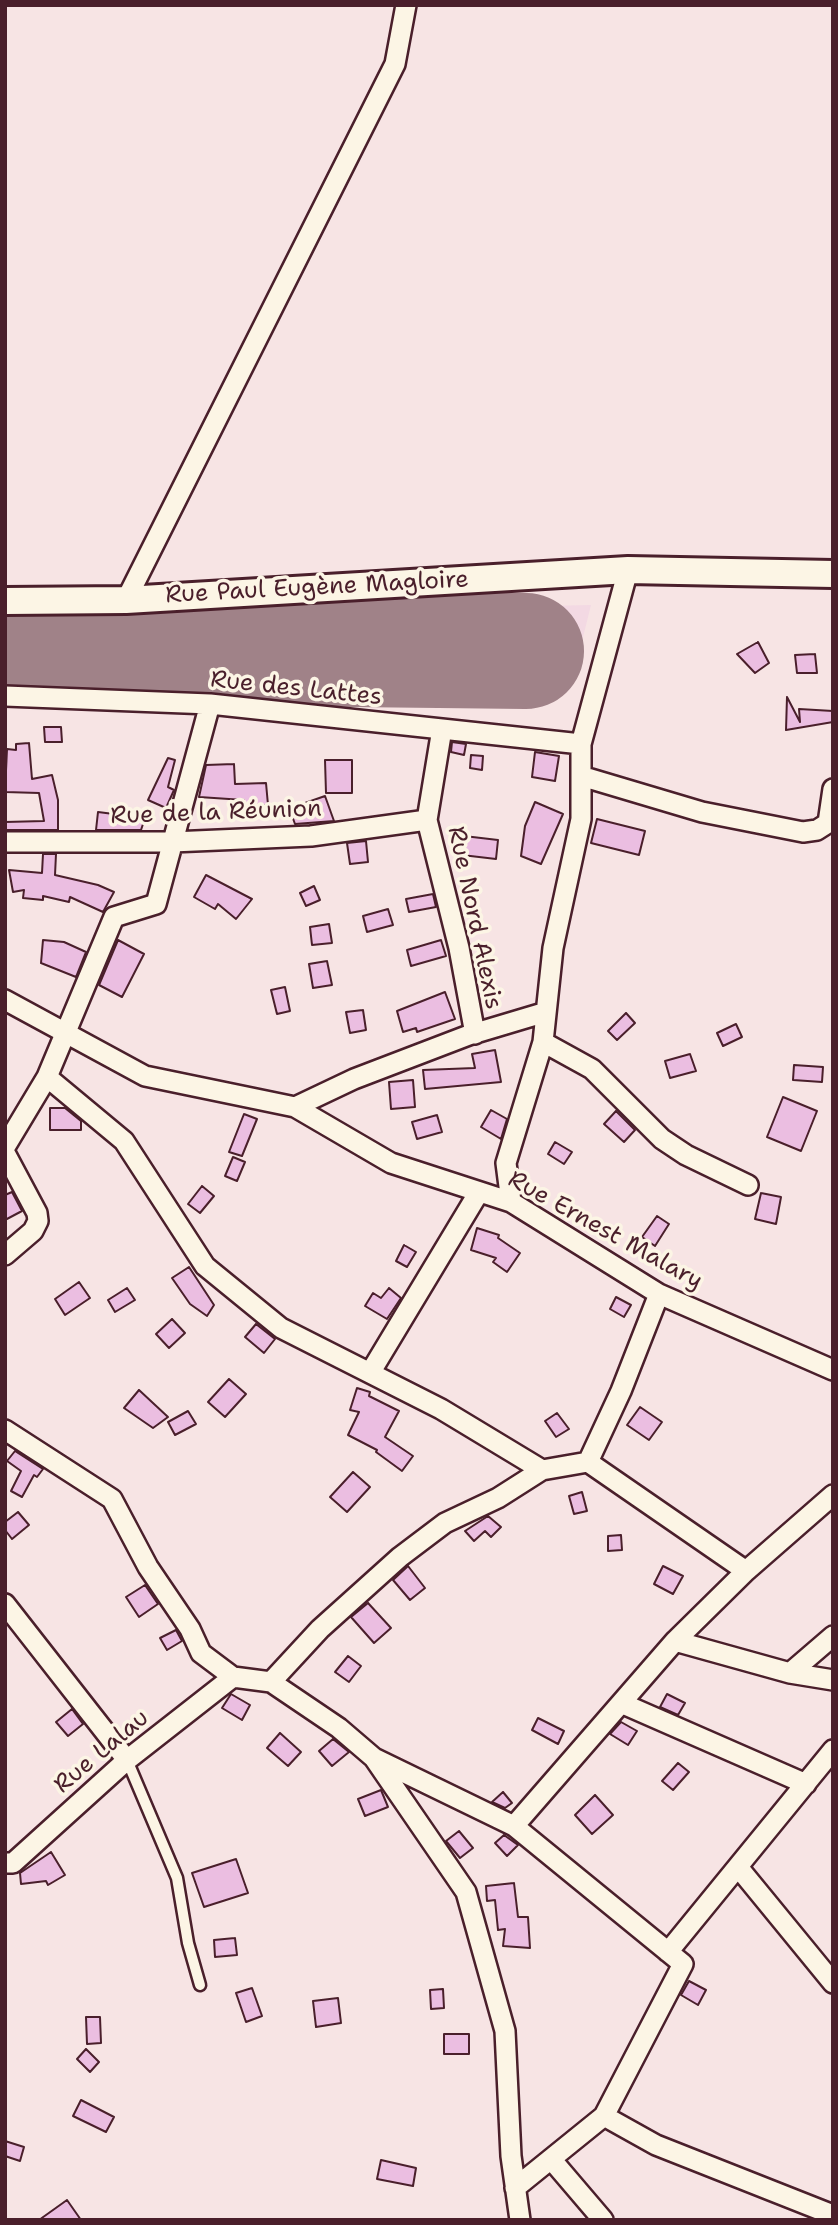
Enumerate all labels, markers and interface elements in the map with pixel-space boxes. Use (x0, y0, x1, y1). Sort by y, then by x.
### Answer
street label: Rue Paul Eugène Magloire (165, 566, 469, 610)
street label: Rue des Lattes (209, 666, 383, 712)
street label: Rue de la Réunion (110, 795, 322, 831)
street label: Rue Nord Alexis (441, 824, 507, 1012)
street label: Rue Ernest Malary (503, 1166, 707, 1296)
street label: Rue Lalau (49, 1704, 155, 1800)

